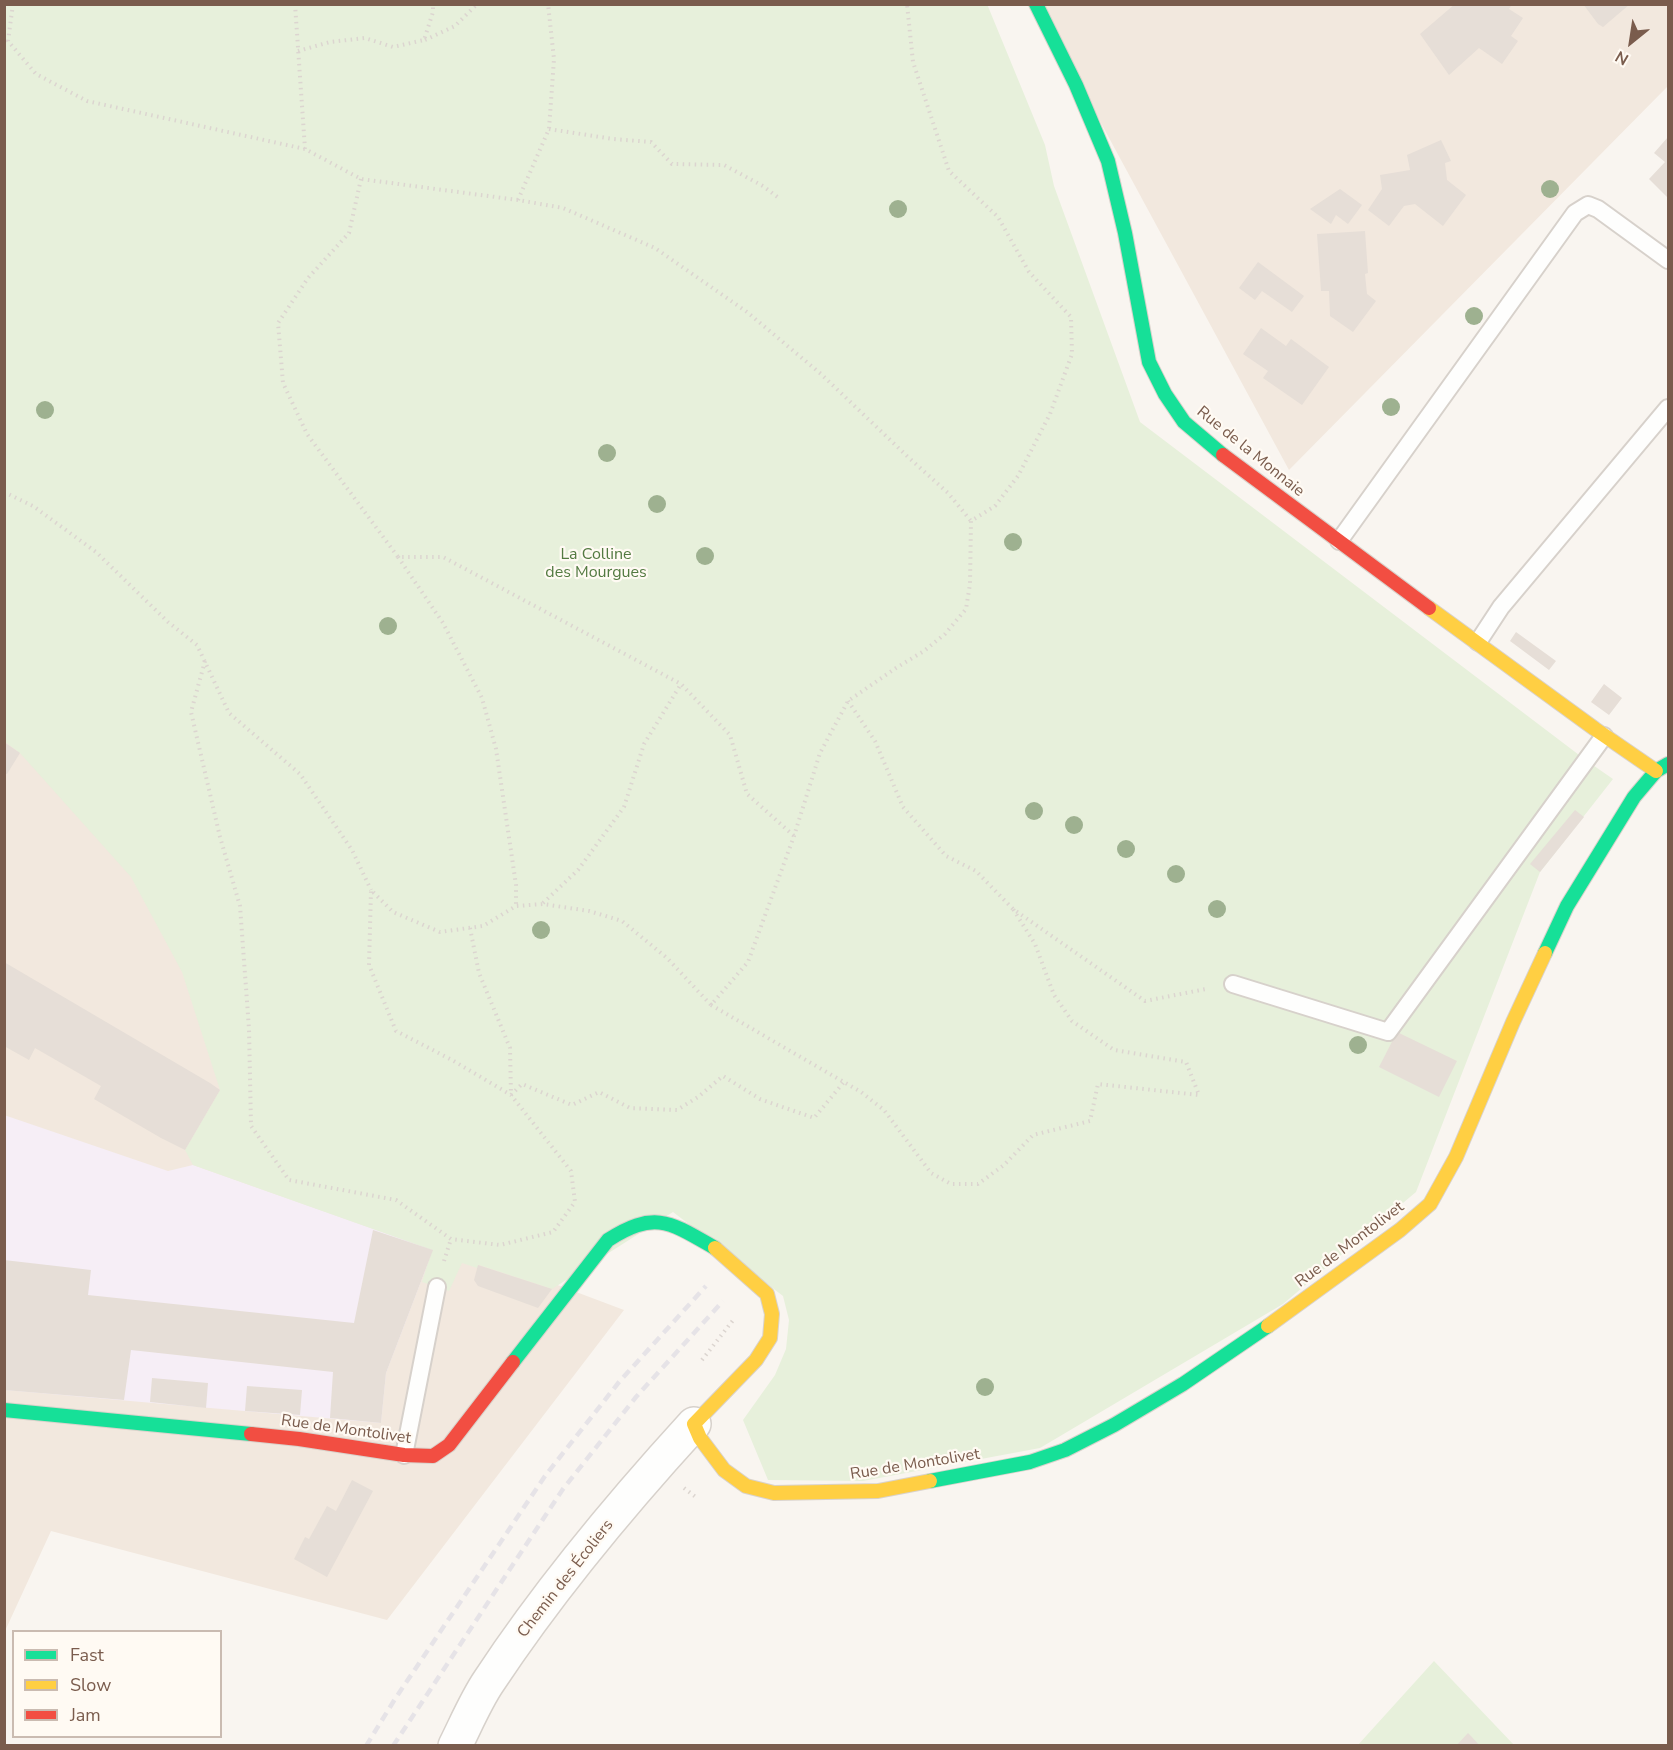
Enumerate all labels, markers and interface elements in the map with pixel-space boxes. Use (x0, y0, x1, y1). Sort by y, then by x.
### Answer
north arrow (1601, 12, 1661, 72)
text: N (1611, 45, 1633, 70)
street label: Rue de la Monnaie (1192, 403, 1308, 501)
park label: La Colline des Mourgues (545, 545, 647, 583)
street label: Rue de Montolivet (1292, 1198, 1408, 1292)
street label: Rue de Montolivet (280, 1411, 412, 1449)
street label: Rue de Montolivet (849, 1445, 981, 1485)
street label: Chemin des Écoliers (514, 1516, 618, 1642)
legend (12, 1630, 222, 1738)
text: Fast (70, 1643, 104, 1667)
text: Slow (70, 1673, 111, 1697)
text: Jam (70, 1703, 101, 1727)

